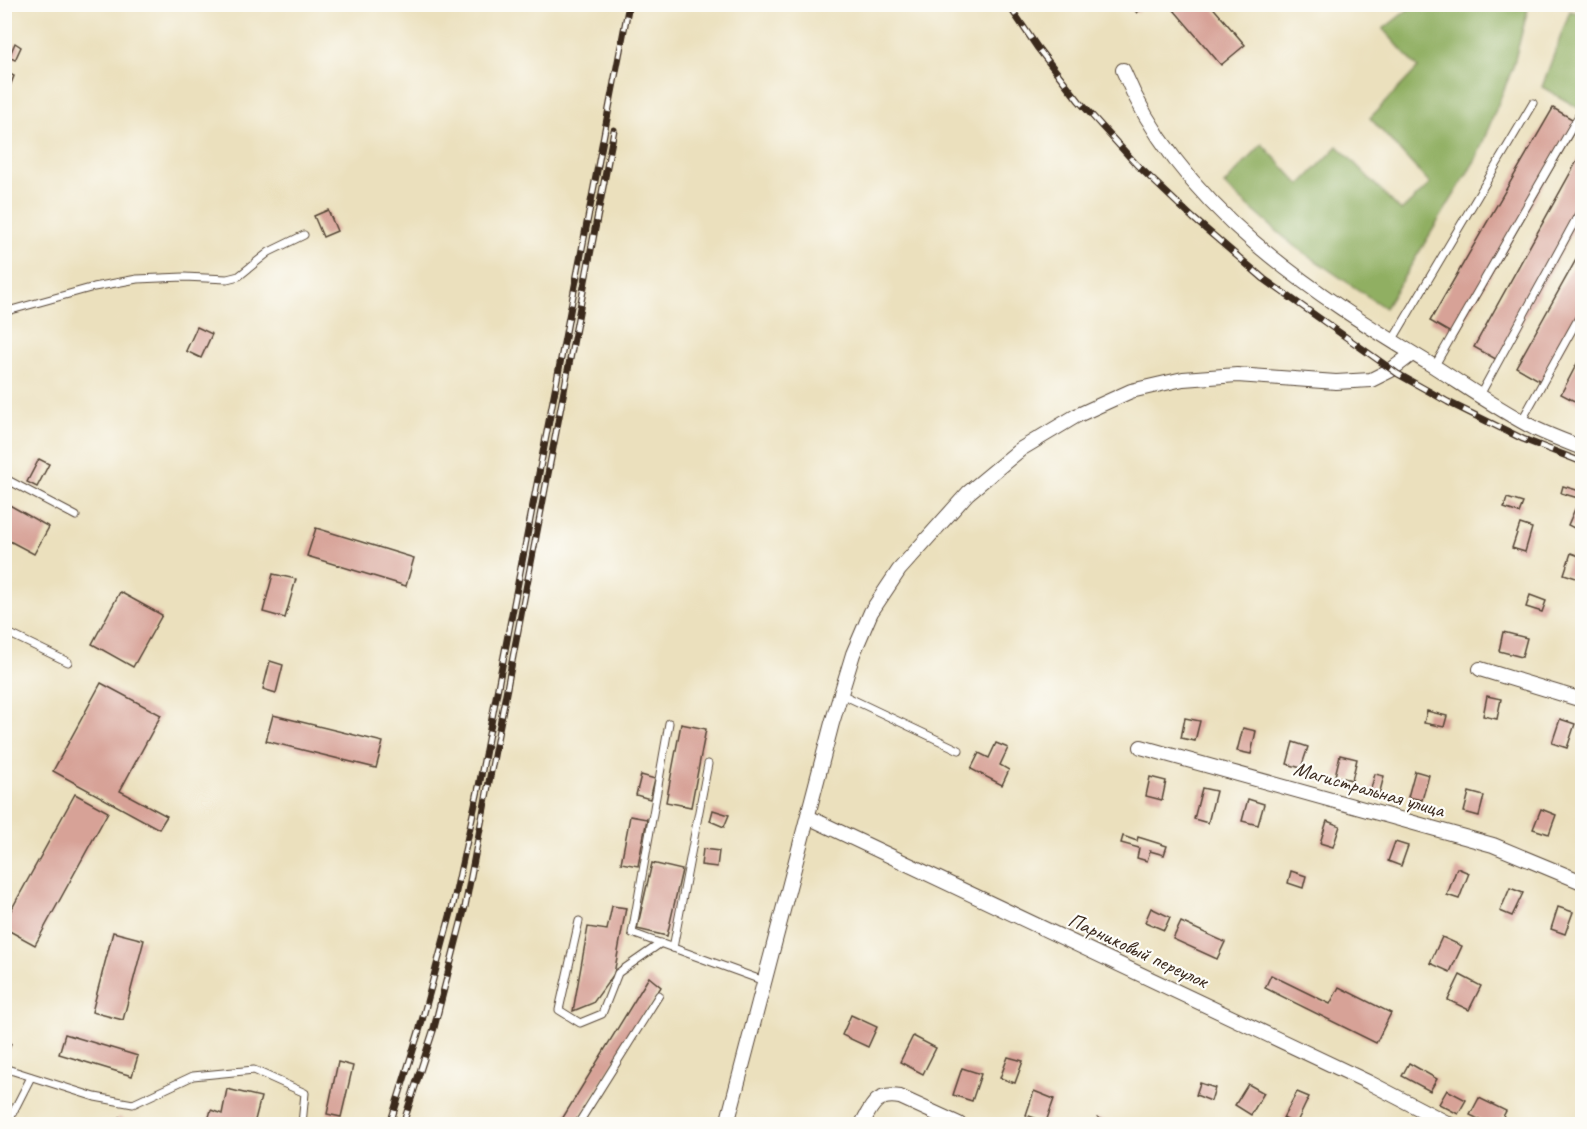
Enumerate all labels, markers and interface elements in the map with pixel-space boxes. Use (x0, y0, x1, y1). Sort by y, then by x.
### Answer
street label: Магистральная улица (1291, 755, 1449, 823)
street label: Парниковый переулок (1064, 906, 1214, 995)

